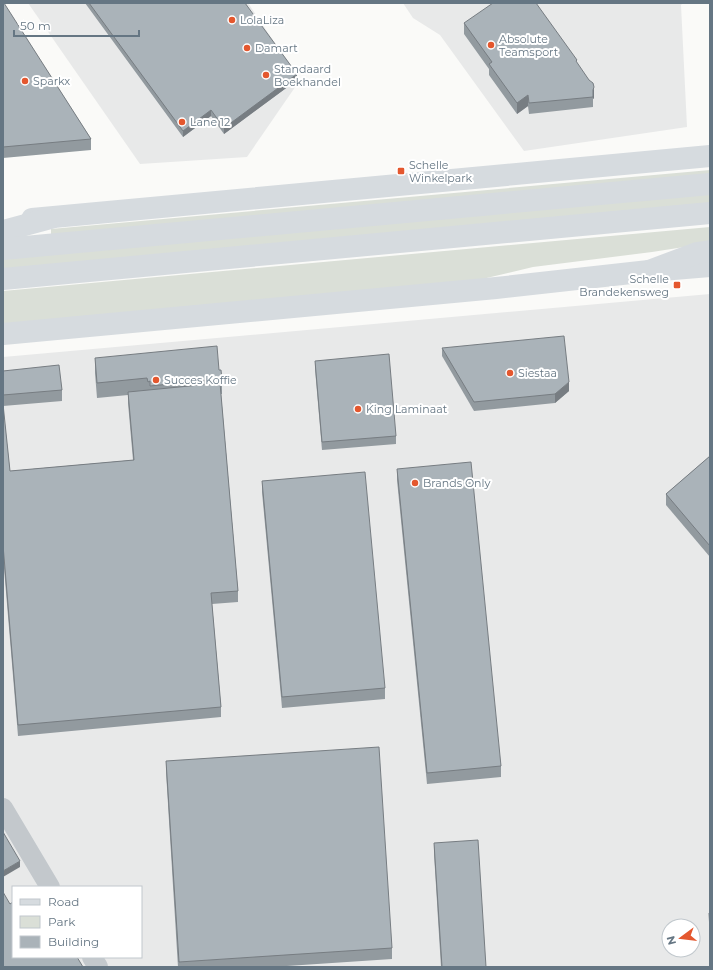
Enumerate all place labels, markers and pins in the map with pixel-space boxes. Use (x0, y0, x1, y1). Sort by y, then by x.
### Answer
place label: LolaLiza (240, 13, 284, 27)
marker: LolaLiza (227, 15, 237, 25)
place label: Absolute Teamsport (499, 32, 559, 59)
marker: Absolute Teamsport (486, 40, 496, 50)
place label: Damart (255, 41, 298, 55)
marker: Damart (242, 43, 252, 53)
place label: Standaard Boekhandel (274, 62, 341, 89)
marker: Standaard Boekhandel (261, 70, 271, 80)
place label: Sparkx (33, 74, 70, 88)
marker: Sparkx (20, 76, 30, 86)
place label: Lane 12 (190, 115, 230, 129)
marker: Lane 12 (177, 117, 187, 127)
place label: Schelle Winkelpark (409, 158, 473, 185)
marker: Schelle Winkelpark (396, 166, 406, 176)
place label: Schelle Brandekensweg (579, 272, 669, 299)
marker: Schelle Brandekensweg (672, 280, 682, 290)
place label: Siestaa (518, 366, 557, 380)
marker: Siestaa (505, 368, 515, 378)
place label: Succes Koffie (164, 373, 237, 387)
marker: Succes Koffie (151, 375, 161, 385)
place label: King Laminaat (366, 402, 448, 416)
marker: King Laminaat (353, 404, 363, 414)
place label: Brands Only (423, 476, 490, 490)
marker: Brands Only (410, 478, 420, 488)

